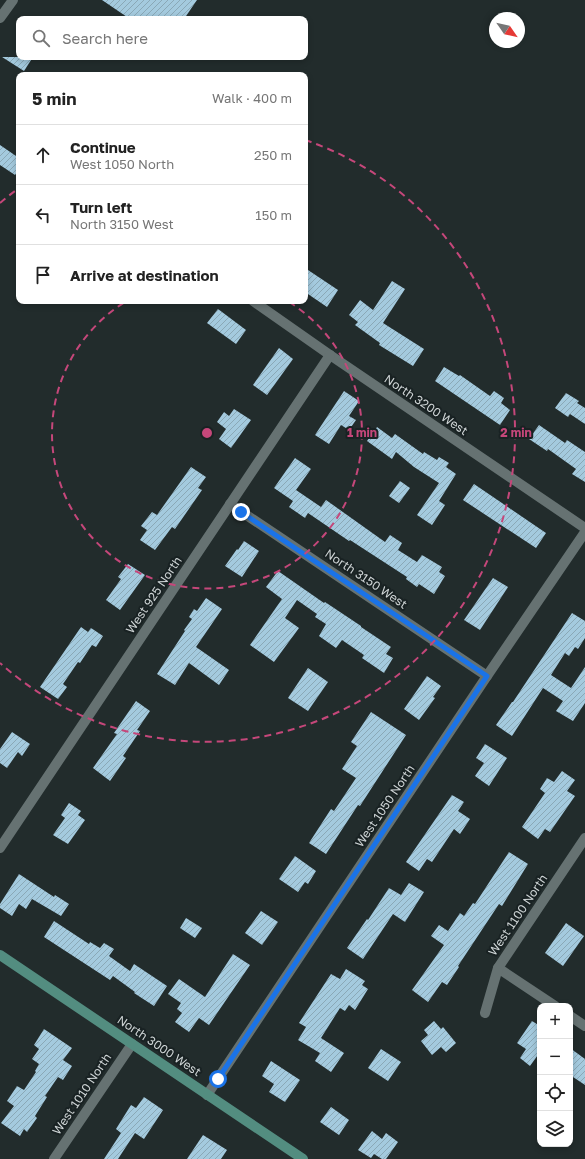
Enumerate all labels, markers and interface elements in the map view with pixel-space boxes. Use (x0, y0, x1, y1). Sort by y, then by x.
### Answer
north arrow (489, 12, 525, 48)
search box (16, 16, 308, 60)
icon: search (30, 27, 52, 49)
text: Search here (62, 29, 148, 47)
text: 5 min (32, 88, 76, 109)
text: Walk · 400 m (212, 90, 292, 106)
text: Continue (70, 138, 136, 156)
icon: ahead (32, 144, 54, 166)
text: 250 m (254, 147, 292, 163)
text: West 1050 North (70, 156, 174, 172)
text: Turn left (70, 198, 132, 216)
icon: left (32, 204, 54, 226)
text: 150 m (255, 207, 292, 223)
text: North 3150 West (70, 216, 174, 232)
icon: arrive (32, 264, 54, 286)
text: Arrive at destination (70, 266, 219, 284)
street label: North 3200 West (382, 371, 471, 438)
text: 1 min (347, 425, 377, 440)
text: 2 min (500, 425, 532, 440)
centre of rings (200, 426, 214, 440)
route end (232, 503, 250, 521)
street label: North 3150 West (322, 546, 410, 612)
street label: West 925 North (122, 553, 185, 636)
street label: West 1050 North (351, 762, 418, 850)
street label: West 1100 North (485, 871, 550, 958)
map controls (537, 1003, 573, 1147)
button: + (537, 1003, 573, 1039)
street label: North 3000 West (114, 1012, 204, 1079)
button: − (537, 1039, 573, 1075)
street label: West 1010 North (49, 1050, 114, 1137)
route start (209, 1070, 227, 1088)
button: locate (537, 1075, 573, 1111)
button: layers (537, 1111, 573, 1147)

